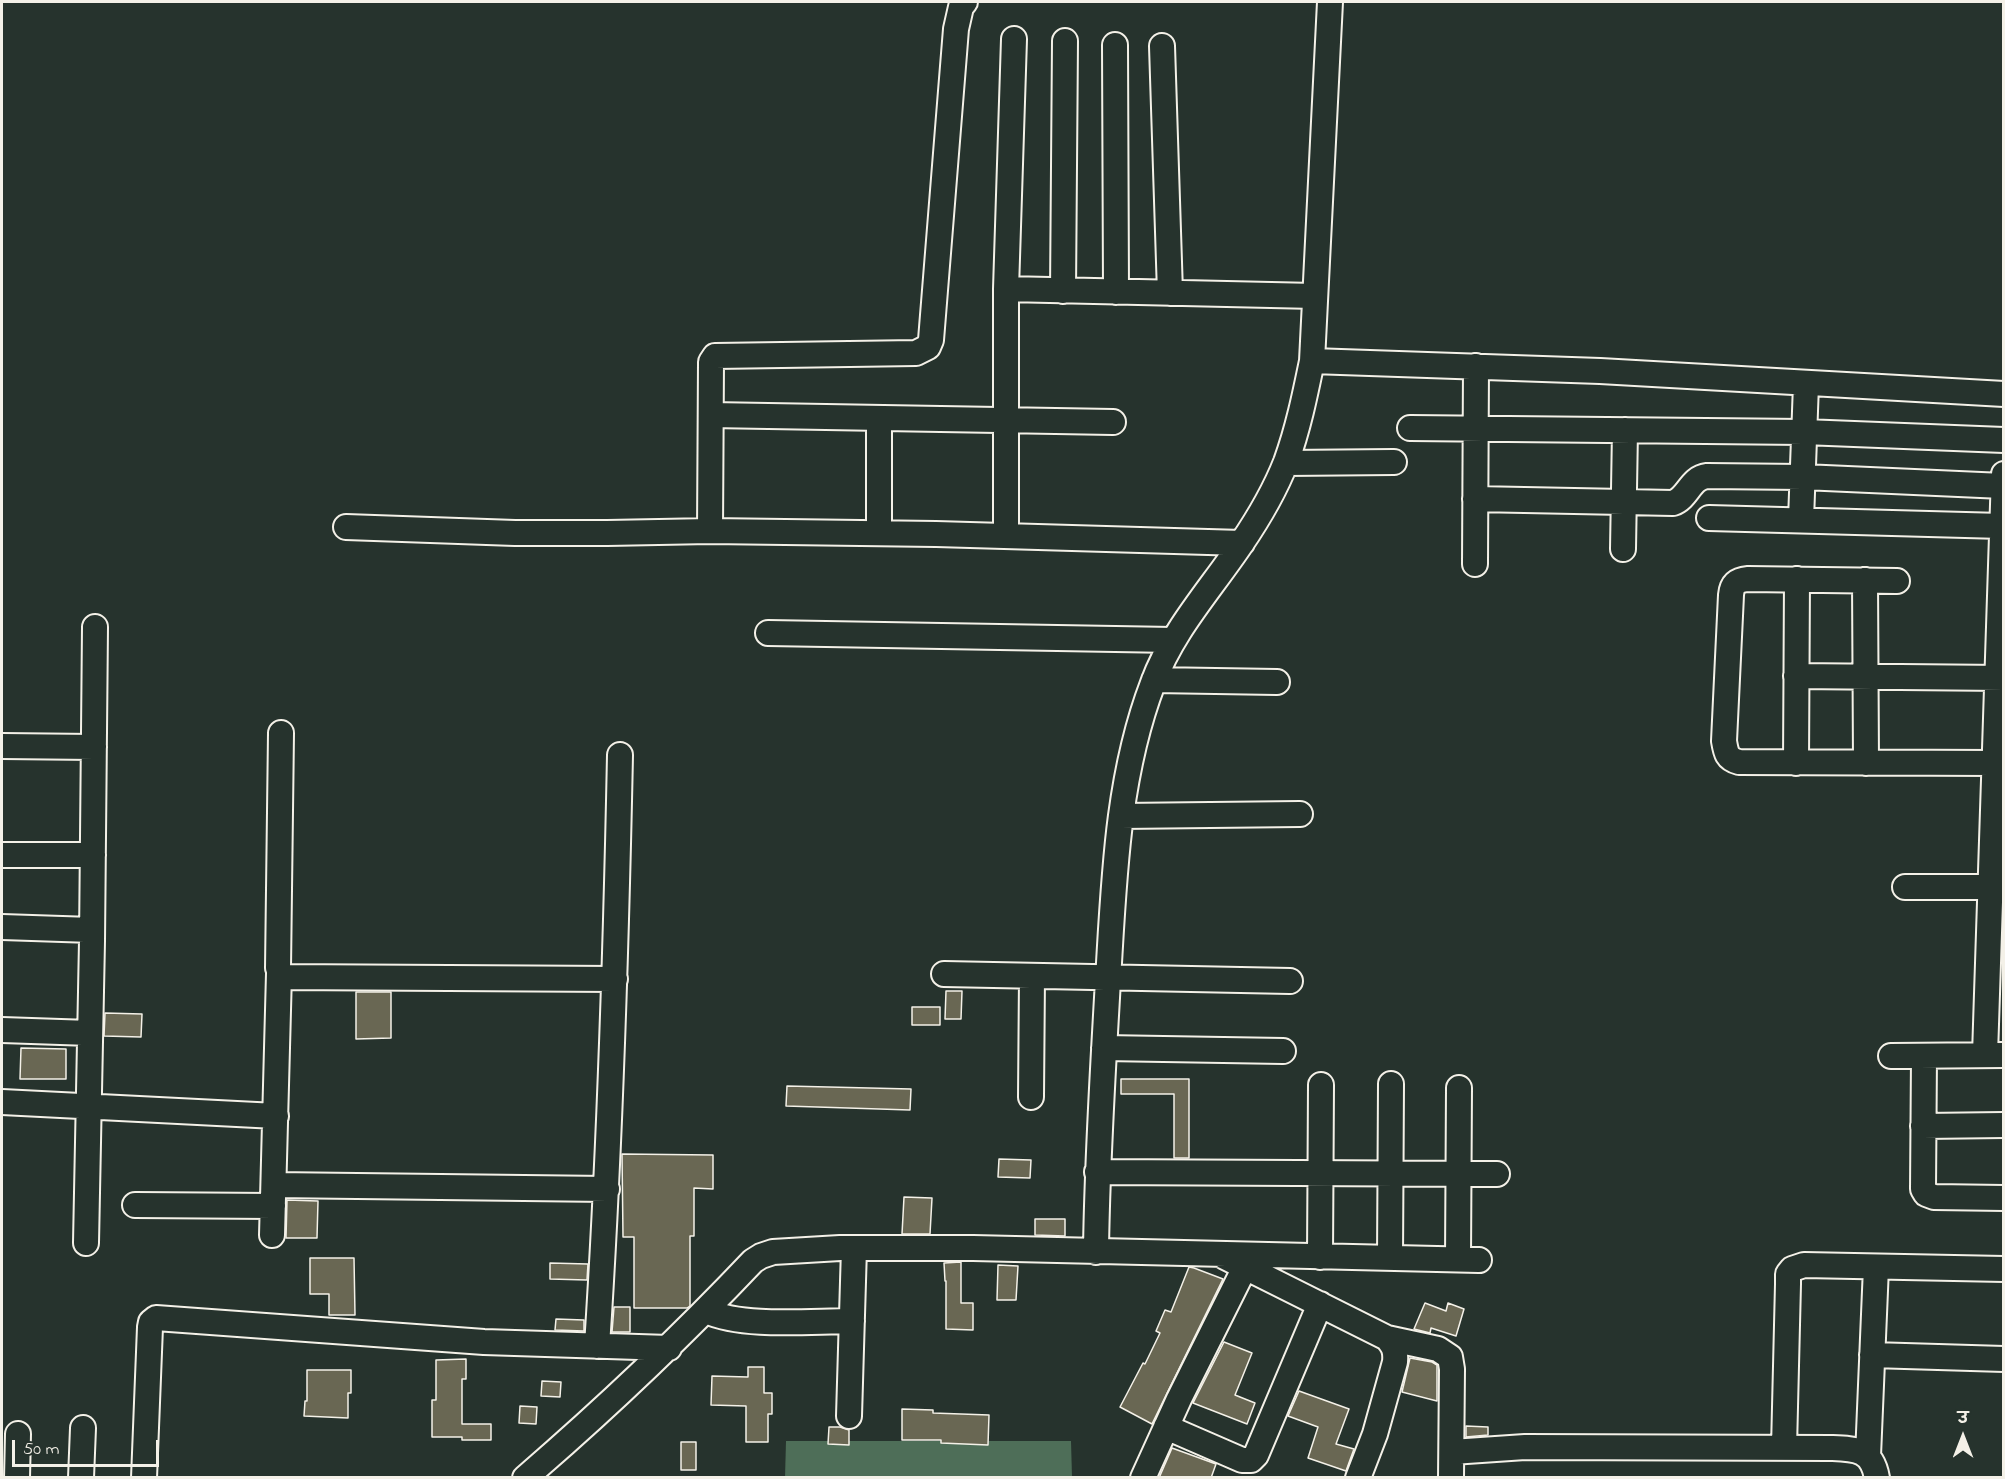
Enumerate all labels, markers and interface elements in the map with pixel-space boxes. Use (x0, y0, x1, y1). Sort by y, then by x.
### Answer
north arrow (1933, 1407, 1993, 1467)
text: उ (1958, 1407, 1968, 1431)
scale bar (15, 1428, 162, 1466)
text: 50 m (23, 1437, 60, 1463)

